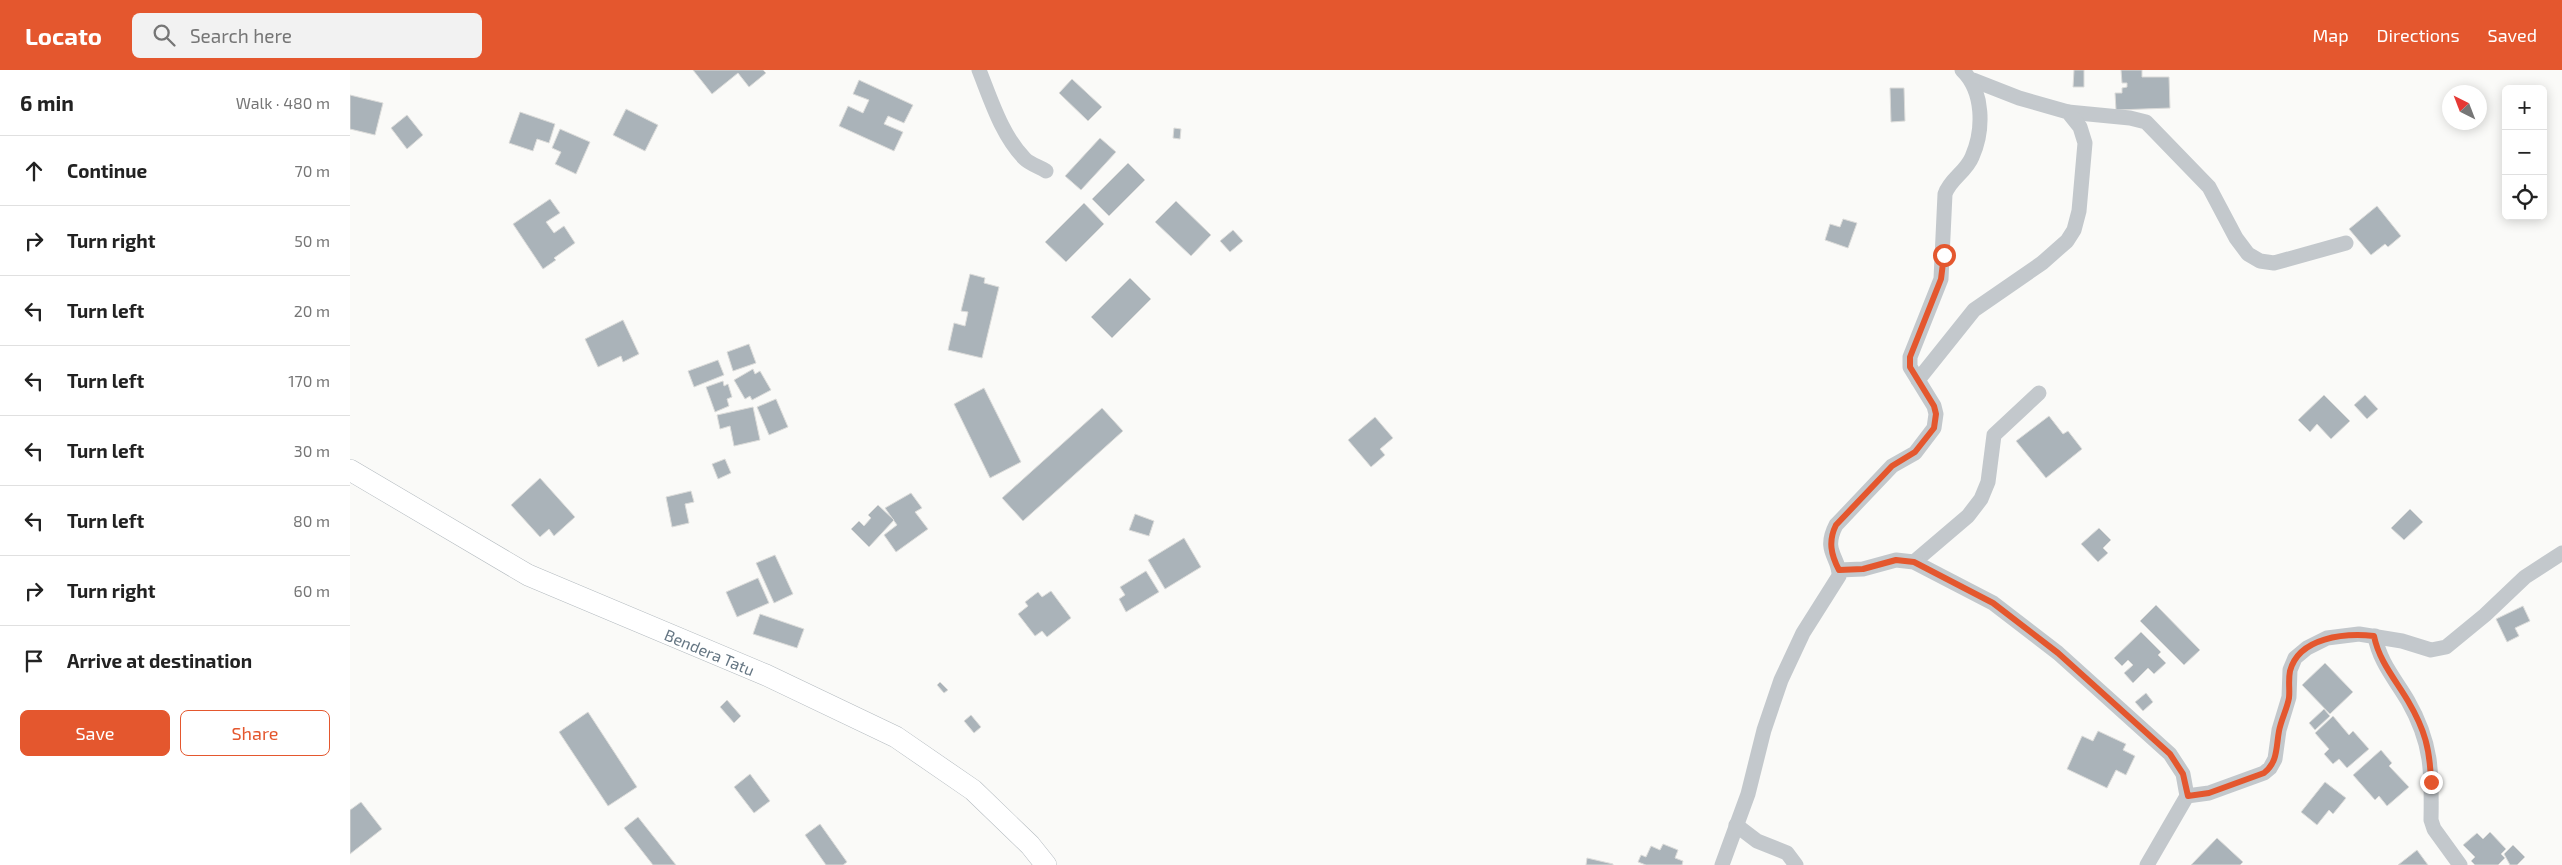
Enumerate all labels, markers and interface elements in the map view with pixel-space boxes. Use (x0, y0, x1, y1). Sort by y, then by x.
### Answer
search box (132, 13, 482, 58)
text: Locato (25, 21, 102, 50)
icon: search (150, 21, 178, 49)
text: Search here (190, 24, 292, 47)
text: Map (2312, 24, 2349, 46)
text: Directions (2377, 24, 2460, 46)
text: Saved (2488, 24, 2537, 46)
north arrow (2442, 85, 2487, 130)
map controls (2502, 85, 2547, 220)
button: + (2502, 85, 2547, 130)
text: 6 min (20, 90, 74, 115)
text: Walk · 480 m (236, 93, 330, 112)
button: − (2502, 130, 2547, 175)
icon: ahead (20, 157, 48, 185)
text: Continue (67, 159, 147, 182)
text: 70 m (295, 161, 330, 180)
button: locate (2502, 175, 2547, 220)
icon: right (20, 227, 48, 255)
text: Turn right (67, 229, 155, 252)
text: 50 m (294, 231, 330, 250)
route start (1933, 244, 1956, 267)
icon: left (20, 297, 48, 325)
text: Turn left (67, 299, 144, 322)
text: 20 m (294, 301, 330, 320)
icon: left (20, 367, 48, 395)
text: Turn left (67, 369, 144, 392)
text: 170 m (288, 371, 330, 390)
icon: left (20, 437, 48, 465)
text: Turn left (67, 439, 144, 462)
text: 30 m (294, 441, 330, 460)
icon: left (20, 507, 48, 535)
text: Turn left (67, 509, 144, 532)
text: 80 m (293, 511, 330, 530)
icon: right (20, 577, 48, 605)
text: Turn right (67, 579, 155, 602)
text: 60 m (294, 581, 330, 600)
street label: Bendera Tatu (662, 624, 758, 679)
icon: arrive (20, 647, 48, 675)
text: Arrive at destination (67, 649, 252, 672)
button: Save (20, 710, 170, 756)
button: Share (180, 710, 330, 756)
route end (2420, 771, 2443, 794)

